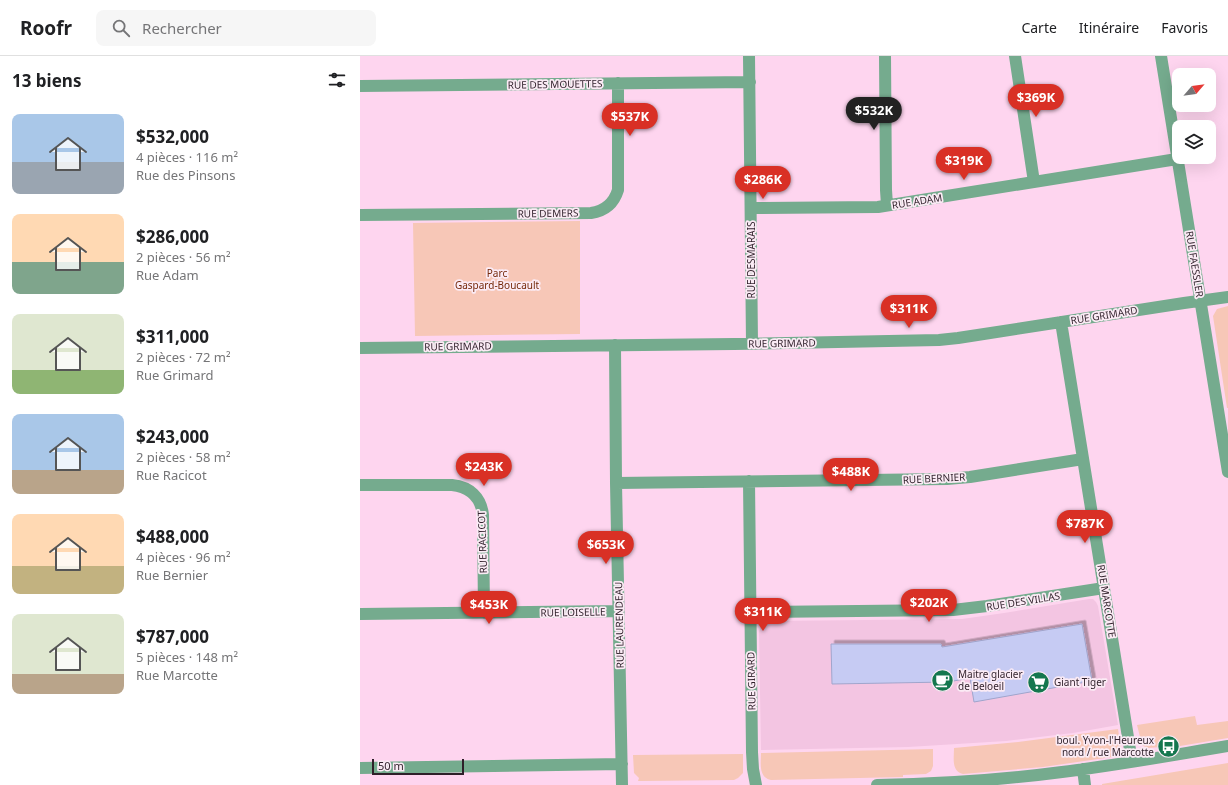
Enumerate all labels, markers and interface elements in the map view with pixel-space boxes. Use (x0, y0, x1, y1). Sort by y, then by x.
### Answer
search box (96, 10, 376, 46)
text: Roofr (20, 15, 72, 41)
icon: search (110, 17, 132, 39)
text: Rechercher (142, 18, 222, 38)
text: Carte (1021, 18, 1057, 37)
text: Itinéraire (1079, 18, 1139, 37)
text: Favoris (1161, 18, 1208, 37)
north arrow (1172, 68, 1216, 112)
map controls (1172, 68, 1216, 164)
text: 13 biens (12, 69, 81, 92)
icon: filters (326, 69, 348, 91)
street label: RUE DES MOUETTES (508, 76, 603, 92)
pin: $369K (1008, 84, 1064, 118)
text: $369K (1017, 88, 1055, 106)
pin: $532K (846, 97, 902, 131)
text: $532K (855, 101, 893, 119)
pin: $537K (602, 103, 658, 137)
text: $537K (611, 107, 649, 125)
button: layers (1172, 120, 1216, 164)
text: $532,000 (136, 125, 209, 148)
icon: home (44, 130, 92, 178)
pin: $319K (936, 147, 992, 181)
text: 4 pièces · 116 m² (136, 148, 238, 166)
text: $319K (945, 151, 983, 169)
text: Rue des Pinsons (136, 166, 235, 184)
pin: $286K (735, 166, 791, 200)
text: $286K (744, 170, 782, 188)
street label: RUE ADAM (891, 190, 943, 212)
street label: RUE DEMERS (517, 205, 579, 221)
street label: RUE DESMARAIS (744, 221, 758, 299)
text: $286,000 (136, 225, 209, 248)
icon: home (44, 230, 92, 278)
street label: RUE FAESSLER (1183, 230, 1207, 299)
text: 2 pièces · 56 m² (136, 248, 231, 266)
text: Rue Adam (136, 266, 199, 284)
park label: Parc Gaspard-Boucault (455, 266, 540, 292)
pin: $311K (881, 295, 937, 329)
text: $311K (890, 299, 928, 317)
street label: RUE GRIMARD (1070, 303, 1138, 327)
text: $311,000 (136, 325, 209, 348)
icon: home (44, 330, 92, 378)
street label: RUE GRIMARD (748, 335, 816, 351)
street label: RUE GRIMARD (424, 338, 492, 354)
text: 2 pièces · 72 m² (136, 348, 231, 366)
text: Rue Grimard (136, 366, 214, 384)
text: $243,000 (136, 425, 209, 448)
icon: home (44, 430, 92, 478)
text: 2 pièces · 58 m² (136, 448, 231, 466)
pin: $243K (456, 453, 512, 487)
text: $243K (465, 457, 503, 475)
pin: $488K (823, 458, 879, 492)
text: $488K (832, 462, 870, 480)
text: Rue Racicot (136, 466, 207, 484)
street label: RUE BERNIER (902, 469, 966, 487)
street label: RUE RACICOT (474, 510, 490, 574)
pin: $787K (1057, 510, 1113, 544)
text: $787K (1066, 514, 1104, 532)
text: $488,000 (136, 525, 209, 548)
icon: home (44, 530, 92, 578)
pin: $653K (578, 531, 634, 565)
text: $653K (587, 535, 625, 553)
text: 4 pièces · 96 m² (136, 548, 231, 566)
street label: RUE MARCOTTE (1094, 563, 1120, 639)
text: Rue Bernier (136, 566, 208, 584)
street label: RUE LAURENDEAU (611, 582, 627, 668)
street label: RUE DES VILLAS (985, 588, 1061, 614)
pin: $202K (901, 589, 957, 623)
pin: $453K (461, 591, 517, 625)
text: $202K (910, 593, 948, 611)
text: $453K (470, 595, 508, 613)
pin: $311K (735, 598, 791, 632)
text: $311K (744, 602, 782, 620)
street label: RUE LOISELLE (540, 604, 606, 620)
text: $787,000 (136, 625, 209, 648)
icon: home (44, 630, 92, 678)
text: 5 pièces · 148 m² (136, 648, 238, 666)
street label: RUE GIRARD (743, 652, 759, 710)
text: Rue Marcotte (136, 666, 218, 684)
cafe icon: Maitre glacier de Beloeil (929, 667, 955, 693)
place label: Maitre glacier de Beloeil (958, 667, 1023, 693)
supermarket icon: Giant Tiger (1025, 669, 1051, 695)
place label: Giant Tiger (1054, 675, 1106, 689)
place label: boul. Yvon-l'Heureux nord / rue Marcotte (1056, 733, 1155, 759)
bus stop icon: boul. Yvon-l'Heureux nord / rue Marcotte (1156, 733, 1182, 759)
scale bar (372, 757, 464, 776)
text: 50 m (378, 758, 404, 773)

